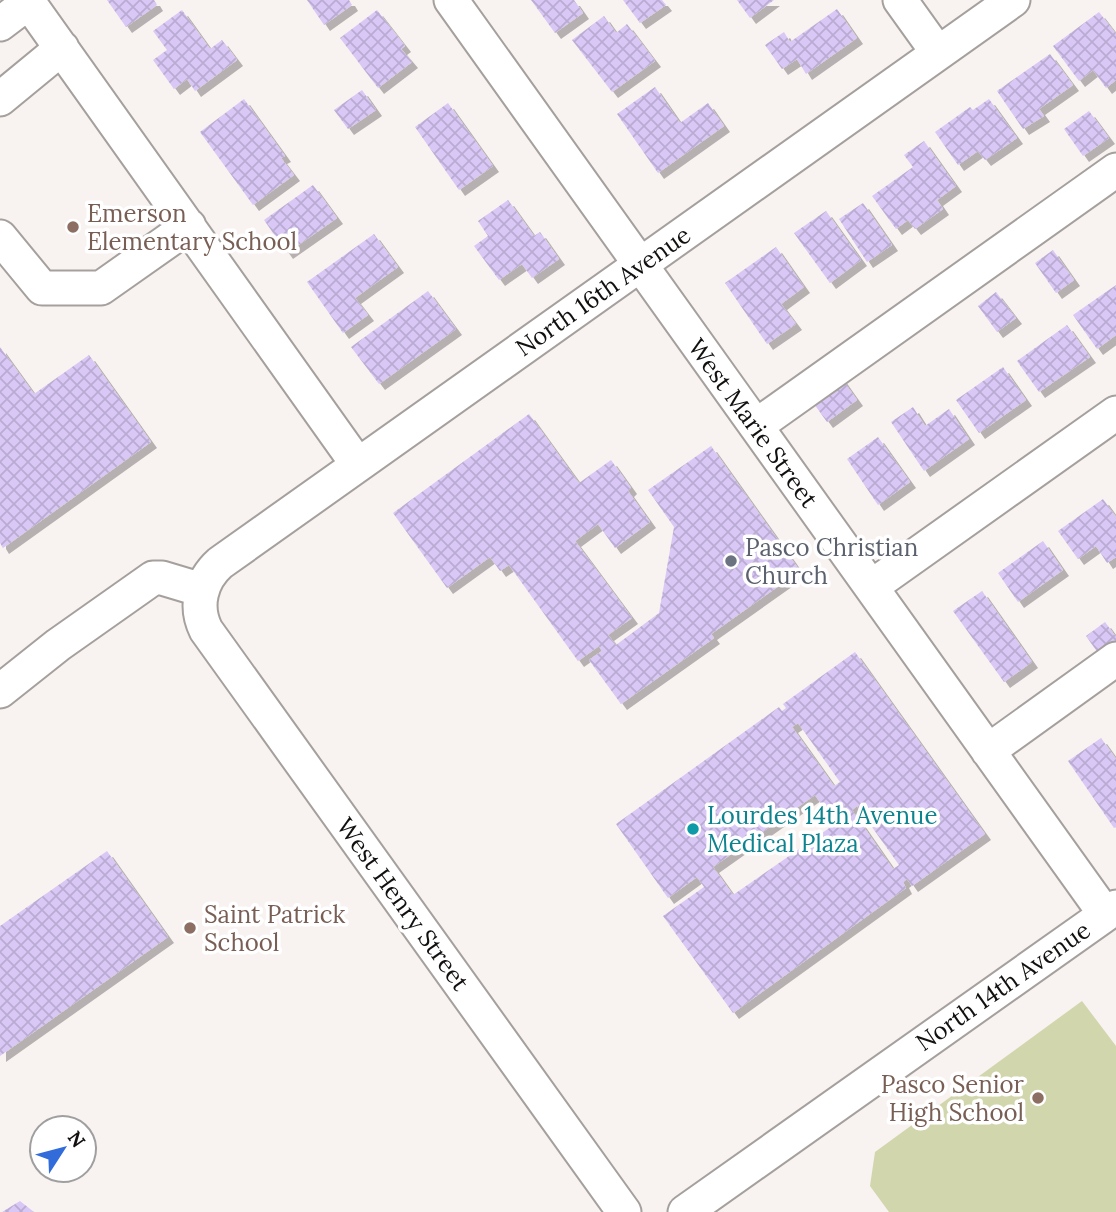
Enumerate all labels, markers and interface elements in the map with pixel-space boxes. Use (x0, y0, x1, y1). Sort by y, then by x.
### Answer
place label: Emerson Elementary School (87, 198, 297, 257)
marker: Emerson Elementary School (65, 219, 81, 235)
street label: North 16th Avenue (509, 219, 697, 363)
street label: West Marie Street (681, 332, 825, 514)
place label: Pasco Christian Church (745, 532, 918, 591)
marker: Pasco Christian Church (723, 553, 739, 569)
place label: Lourdes 14th Avenue Medical Plaza (707, 800, 937, 859)
street label: West Henry Street (330, 811, 477, 997)
marker: Lourdes 14th Avenue Medical Plaza (685, 821, 701, 837)
place label: Saint Patrick School (204, 899, 345, 958)
street label: North 14th Avenue (910, 914, 1096, 1058)
marker: Saint Patrick School (182, 920, 198, 936)
place label: Pasco Senior High School (881, 1069, 1025, 1128)
marker: Pasco Senior High School (1030, 1090, 1046, 1106)
north arrow (28, 1114, 98, 1184)
text: N (63, 1126, 91, 1152)

